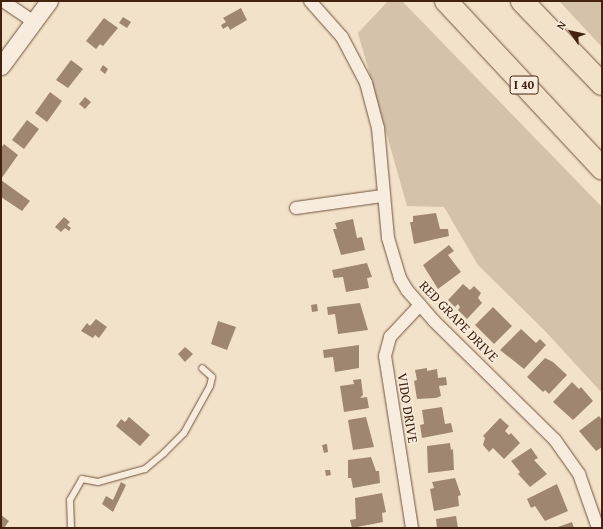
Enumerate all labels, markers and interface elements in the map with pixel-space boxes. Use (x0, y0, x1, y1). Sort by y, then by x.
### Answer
north arrow (551, 12, 591, 52)
text: N (552, 18, 570, 33)
road number: I 40 (509, 74, 539, 96)
street label: RED GRAPE DRIVE (416, 277, 502, 365)
street label: VIDO DRIVE (394, 372, 422, 444)

